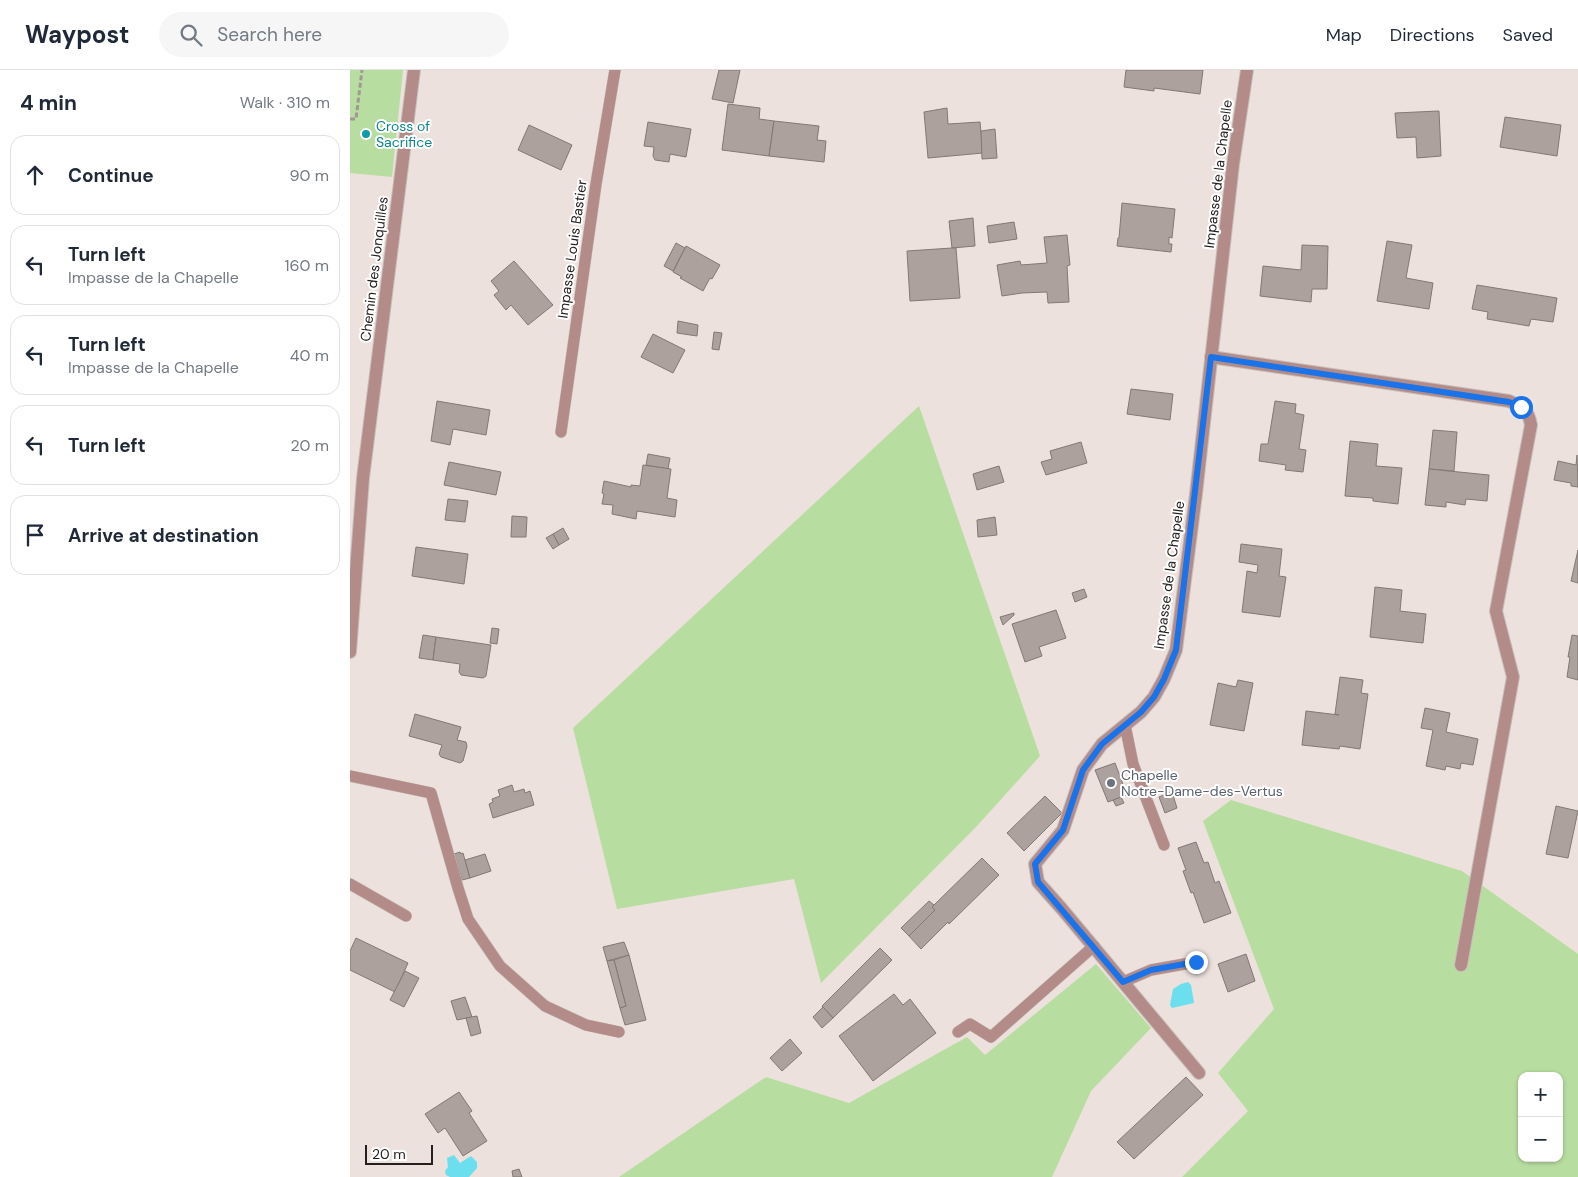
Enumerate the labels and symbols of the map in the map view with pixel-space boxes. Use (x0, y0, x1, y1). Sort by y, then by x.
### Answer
street label: Impasse de la Chapelle (1200, 99, 1236, 249)
place label: Cross of Sacrifice (376, 117, 432, 151)
marker: Cross of Sacrifice (360, 128, 372, 140)
street label: Impasse Louis Bastier (553, 178, 591, 320)
street label: Chemin des Jonquilles (356, 196, 392, 342)
route start (1510, 396, 1533, 419)
street label: Impasse de la Chapelle (1150, 500, 1188, 650)
place label: Chapelle Notre-Dame-des-Vertus (1121, 766, 1283, 800)
marker: Chapelle Notre-Dame-des-Vertus (1105, 777, 1117, 789)
route end (1185, 951, 1208, 974)
scale bar (365, 1142, 432, 1165)

